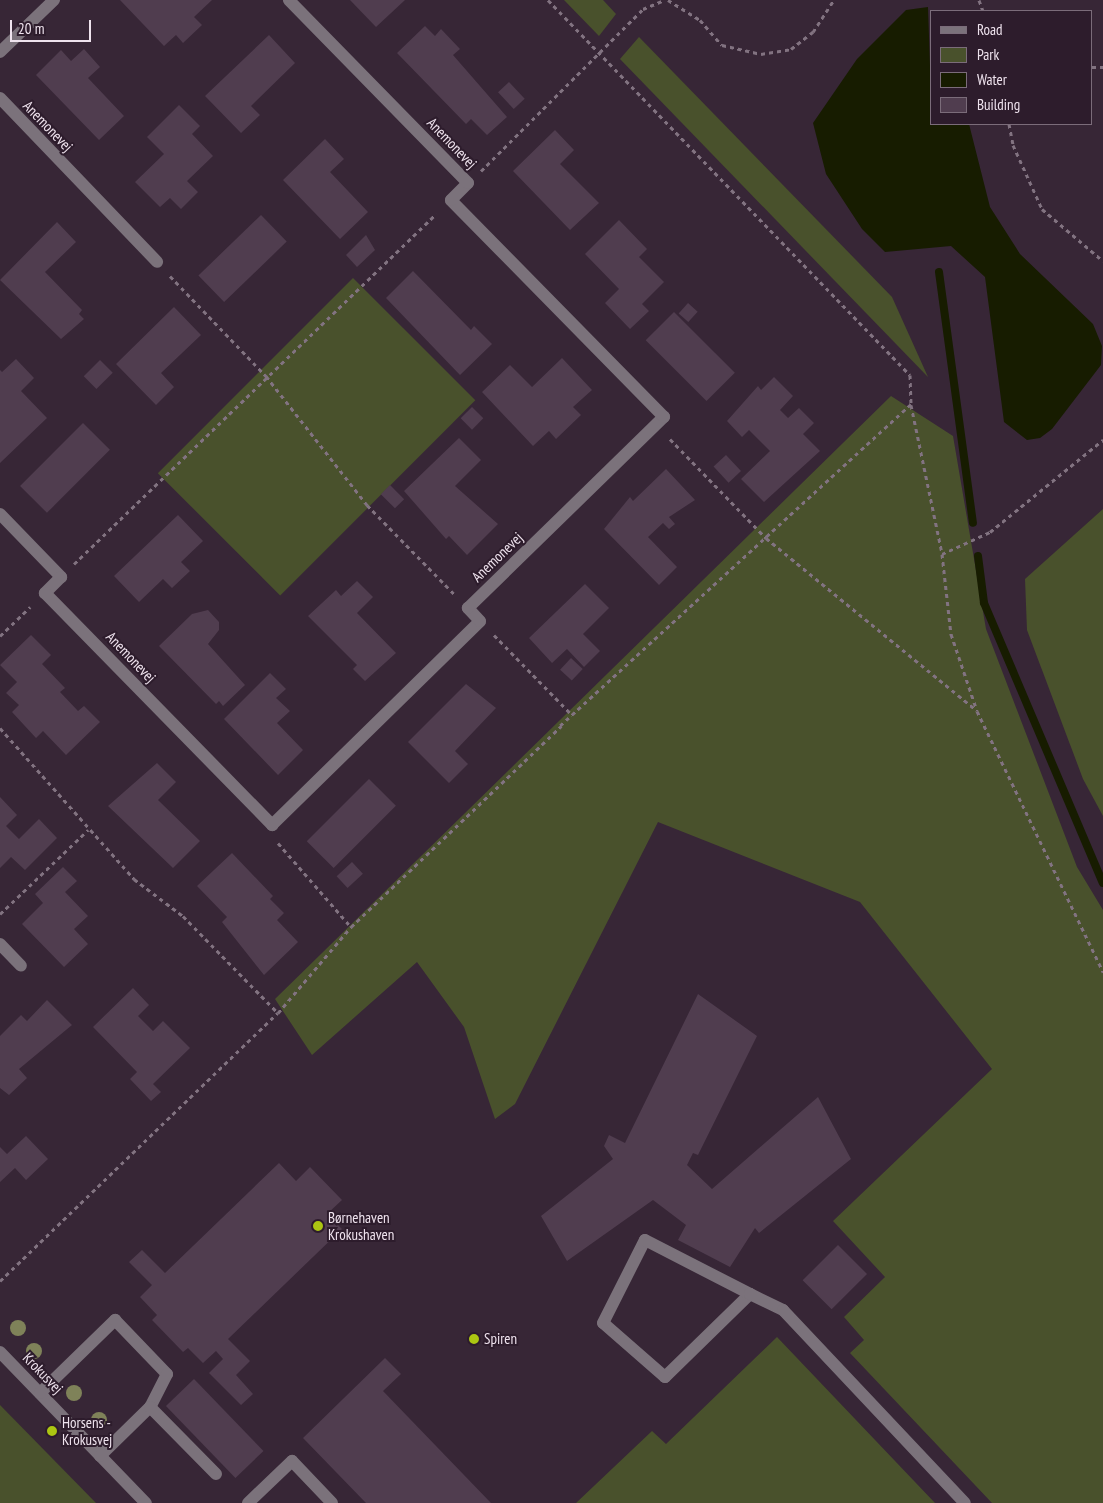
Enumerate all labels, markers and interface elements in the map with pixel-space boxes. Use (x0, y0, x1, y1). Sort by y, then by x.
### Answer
scale bar (12, 10, 94, 42)
legend (930, 10, 1093, 125)
text: 20 m (18, 19, 44, 38)
text: Road (977, 20, 1003, 39)
text: Park (977, 45, 999, 64)
text: Water (977, 70, 1007, 89)
text: Building (977, 95, 1020, 114)
street label: Anemonevej (19, 97, 77, 155)
street label: Anemonevej (423, 114, 481, 172)
street label: Anemonevej (468, 528, 526, 586)
street label: Anemonevej (102, 628, 160, 686)
place label: Børnehaven Krokushaven (328, 1208, 394, 1243)
marker: Børnehaven Krokushaven (312, 1220, 324, 1232)
place label: Spiren (484, 1330, 517, 1348)
marker: Spiren (468, 1333, 480, 1345)
street label: Krokusvej (19, 1349, 67, 1397)
place label: Horsens - Krokusvej (62, 1413, 112, 1448)
marker: Horsens - Krokusvej (46, 1425, 58, 1437)

